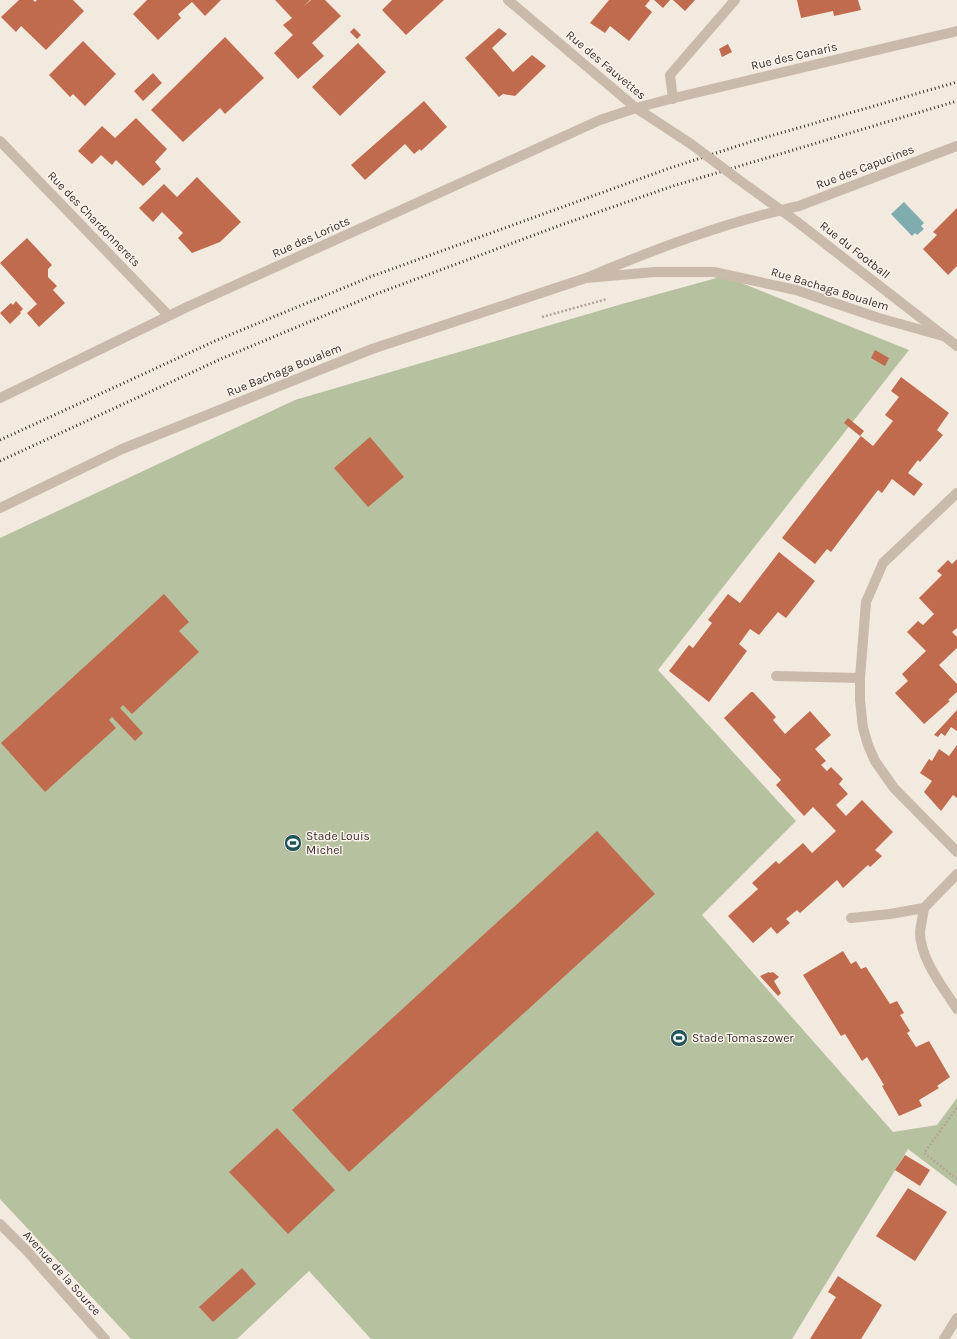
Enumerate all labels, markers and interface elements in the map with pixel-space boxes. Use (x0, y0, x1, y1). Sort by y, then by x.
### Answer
street label: Rue des Fauvettes (563, 28, 649, 102)
street label: Rue des Canaris (750, 39, 838, 73)
street label: Rue des Capucines (814, 142, 916, 192)
street label: Rue des Chardonnerets (45, 168, 143, 270)
street label: Rue des Loriots (270, 214, 352, 260)
street label: Rue du Football (817, 218, 893, 282)
street label: Rue Bachaga Boualem (769, 264, 891, 314)
street label: Rue Bachaga Boualem (225, 341, 343, 399)
place label: Stade Louis Michel (306, 829, 370, 857)
sports icon: Stade Louis Michel (283, 833, 303, 853)
sports icon: Stade Tomaszower (669, 1028, 689, 1048)
place label: Stade Tomaszower (692, 1031, 794, 1045)
street label: Avenue de la Source (20, 1228, 104, 1318)

